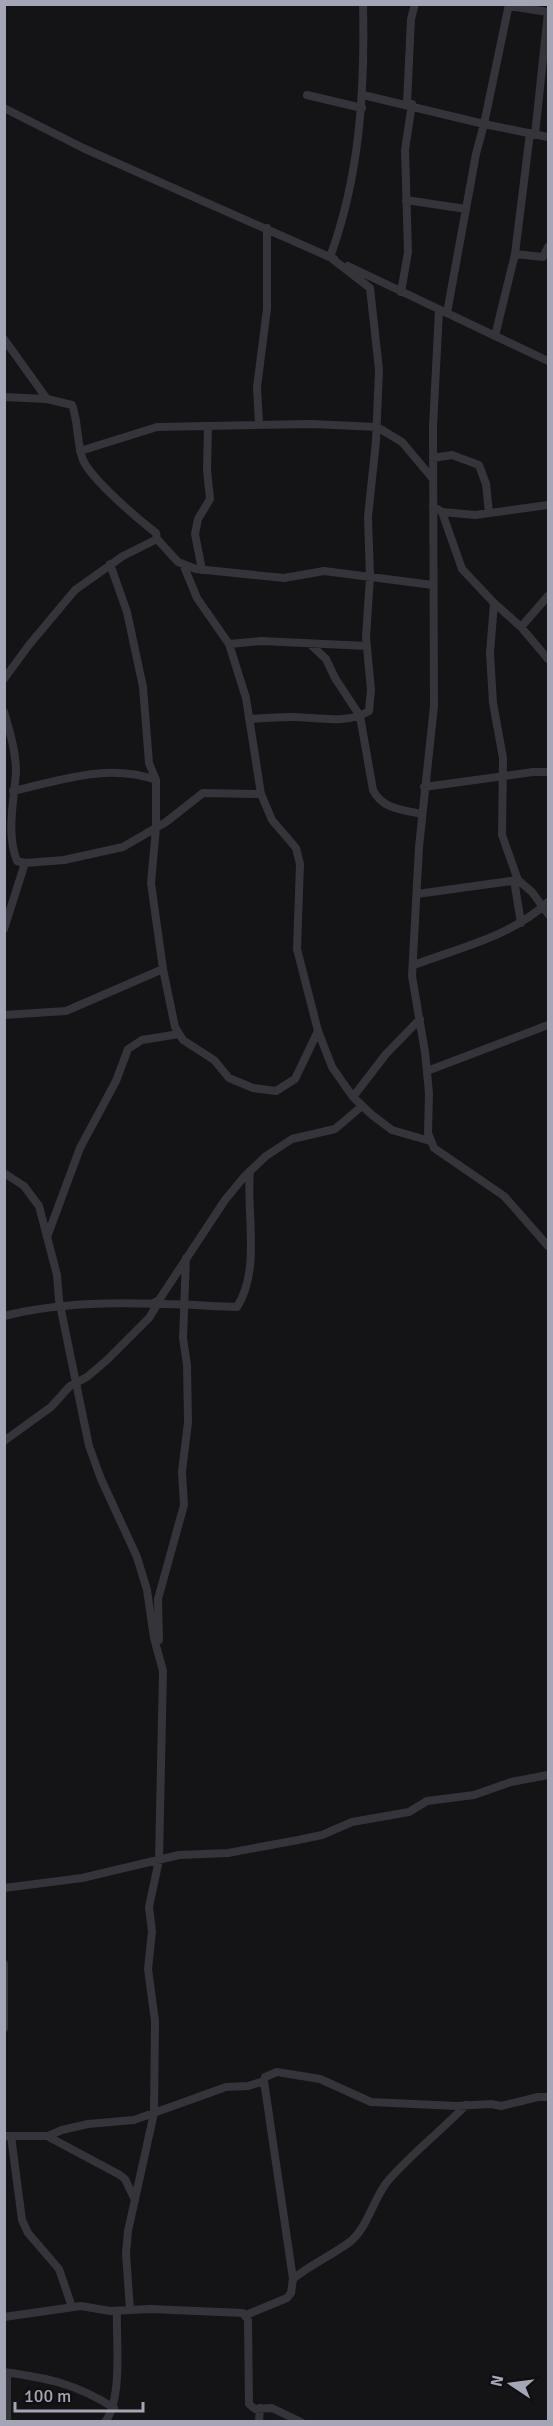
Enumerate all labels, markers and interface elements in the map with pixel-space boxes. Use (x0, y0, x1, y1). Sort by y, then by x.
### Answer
north arrow (481, 2354, 541, 2414)
text: N (486, 2373, 508, 2389)
scale bar (15, 2375, 142, 2413)
text: 100 m (24, 2385, 71, 2407)

